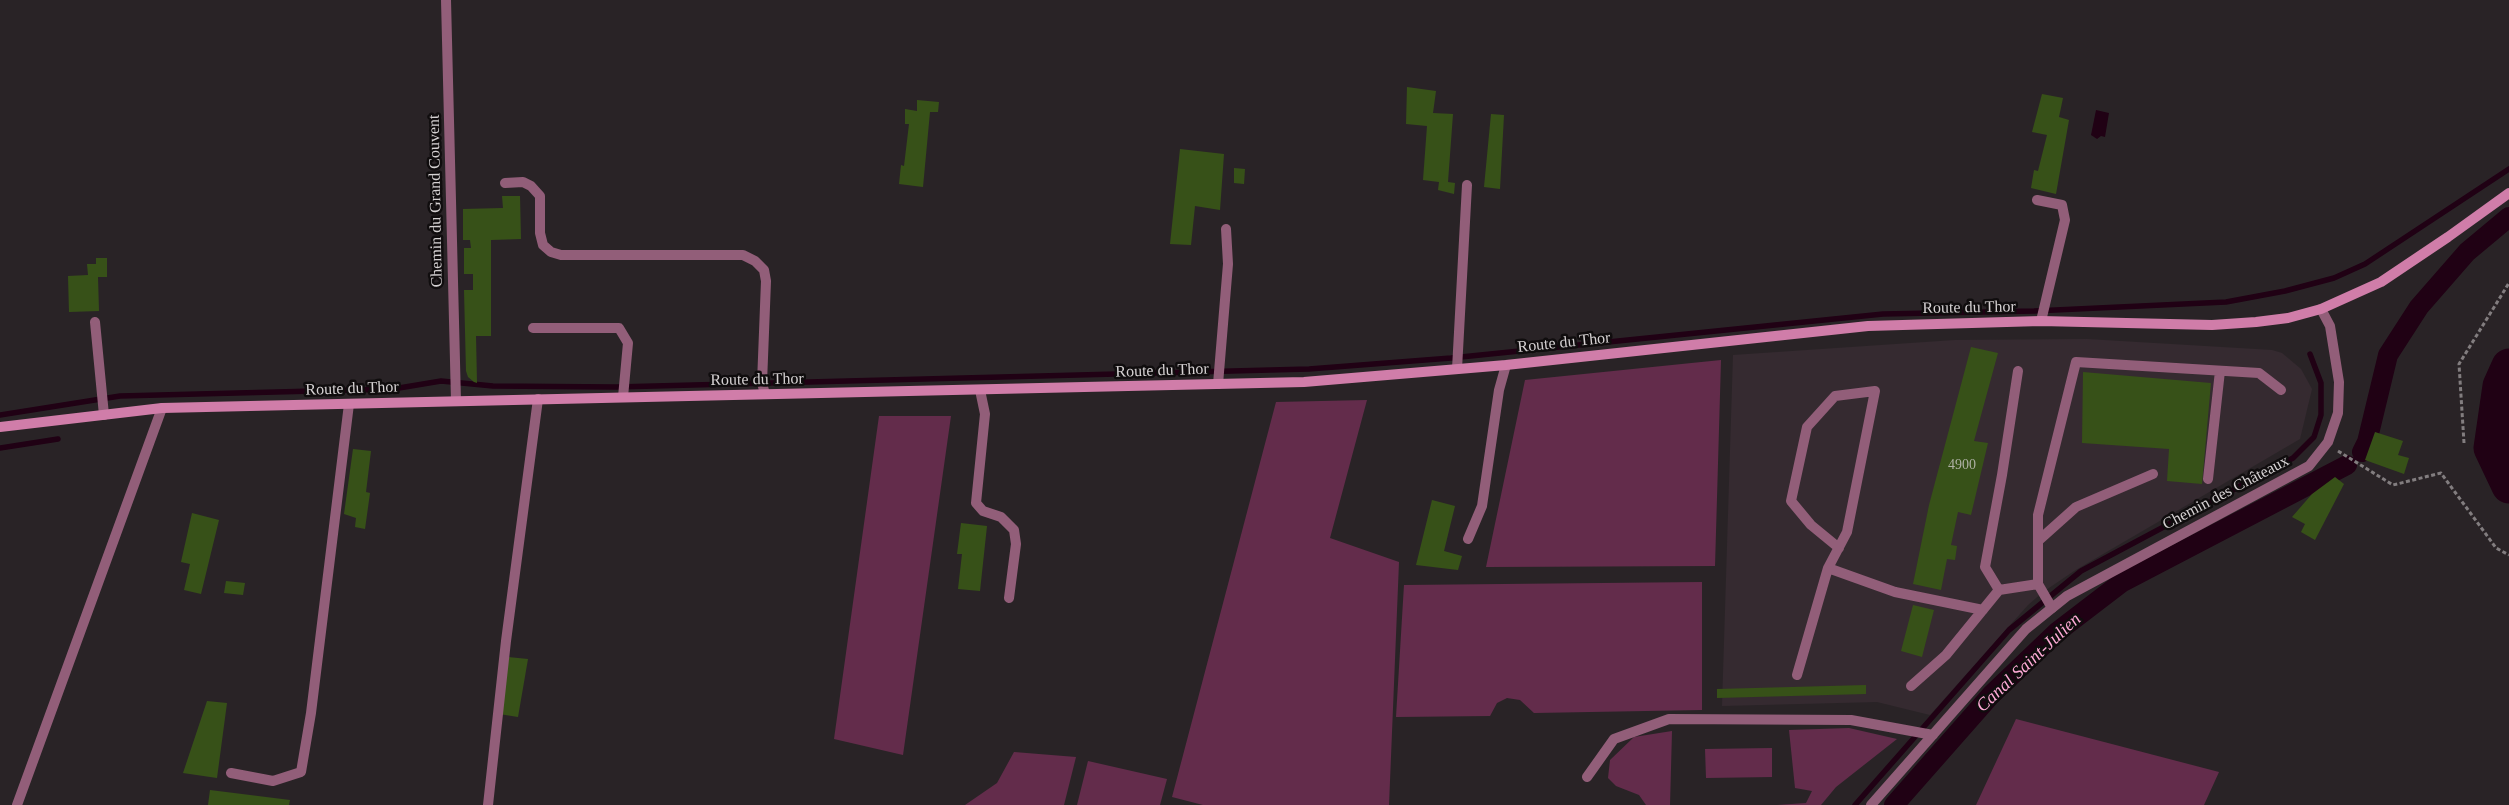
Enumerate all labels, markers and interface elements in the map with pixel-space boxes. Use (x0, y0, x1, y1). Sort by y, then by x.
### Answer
street label: Chemin du Grand Couvent (425, 114, 447, 288)
street label: Route du Thor (1922, 298, 2016, 318)
street label: Route du Thor (1517, 329, 1611, 357)
street label: Route du Thor (1115, 360, 1209, 382)
street label: Route du Thor (710, 370, 804, 390)
street label: Route du Thor (305, 378, 399, 400)
street label: Chemin des Châteaux (2160, 452, 2292, 534)
house number: 4900 (1948, 457, 1976, 473)
water label: Canal Saint-Julien (1972, 609, 2086, 717)

